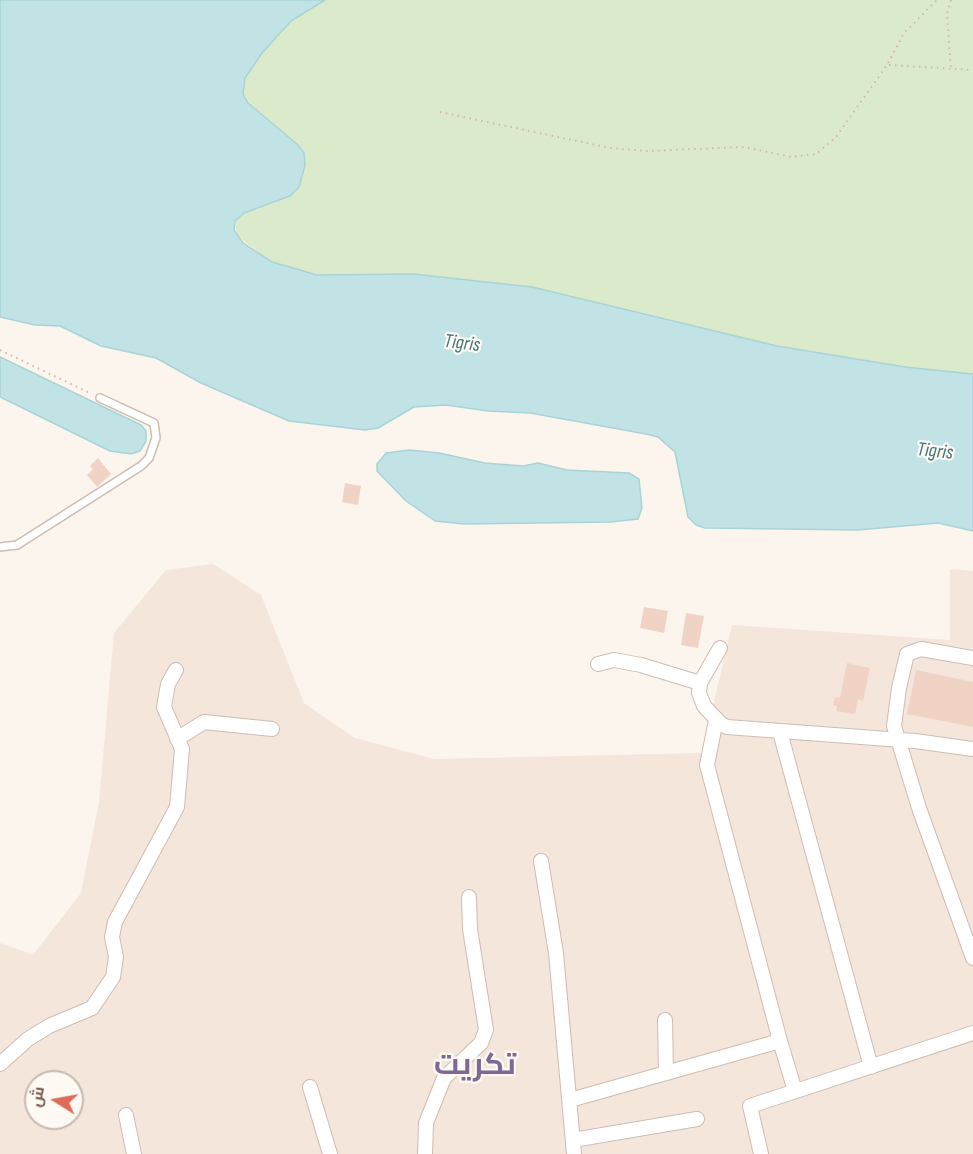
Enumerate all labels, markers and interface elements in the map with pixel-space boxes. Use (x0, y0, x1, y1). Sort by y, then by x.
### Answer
water label: Tigris (443, 330, 481, 358)
water label: Tigris (916, 438, 954, 466)
district label: تكريت (434, 1048, 516, 1084)
north arrow (24, 1070, 84, 1130)
text: ش (27, 1085, 49, 1109)

